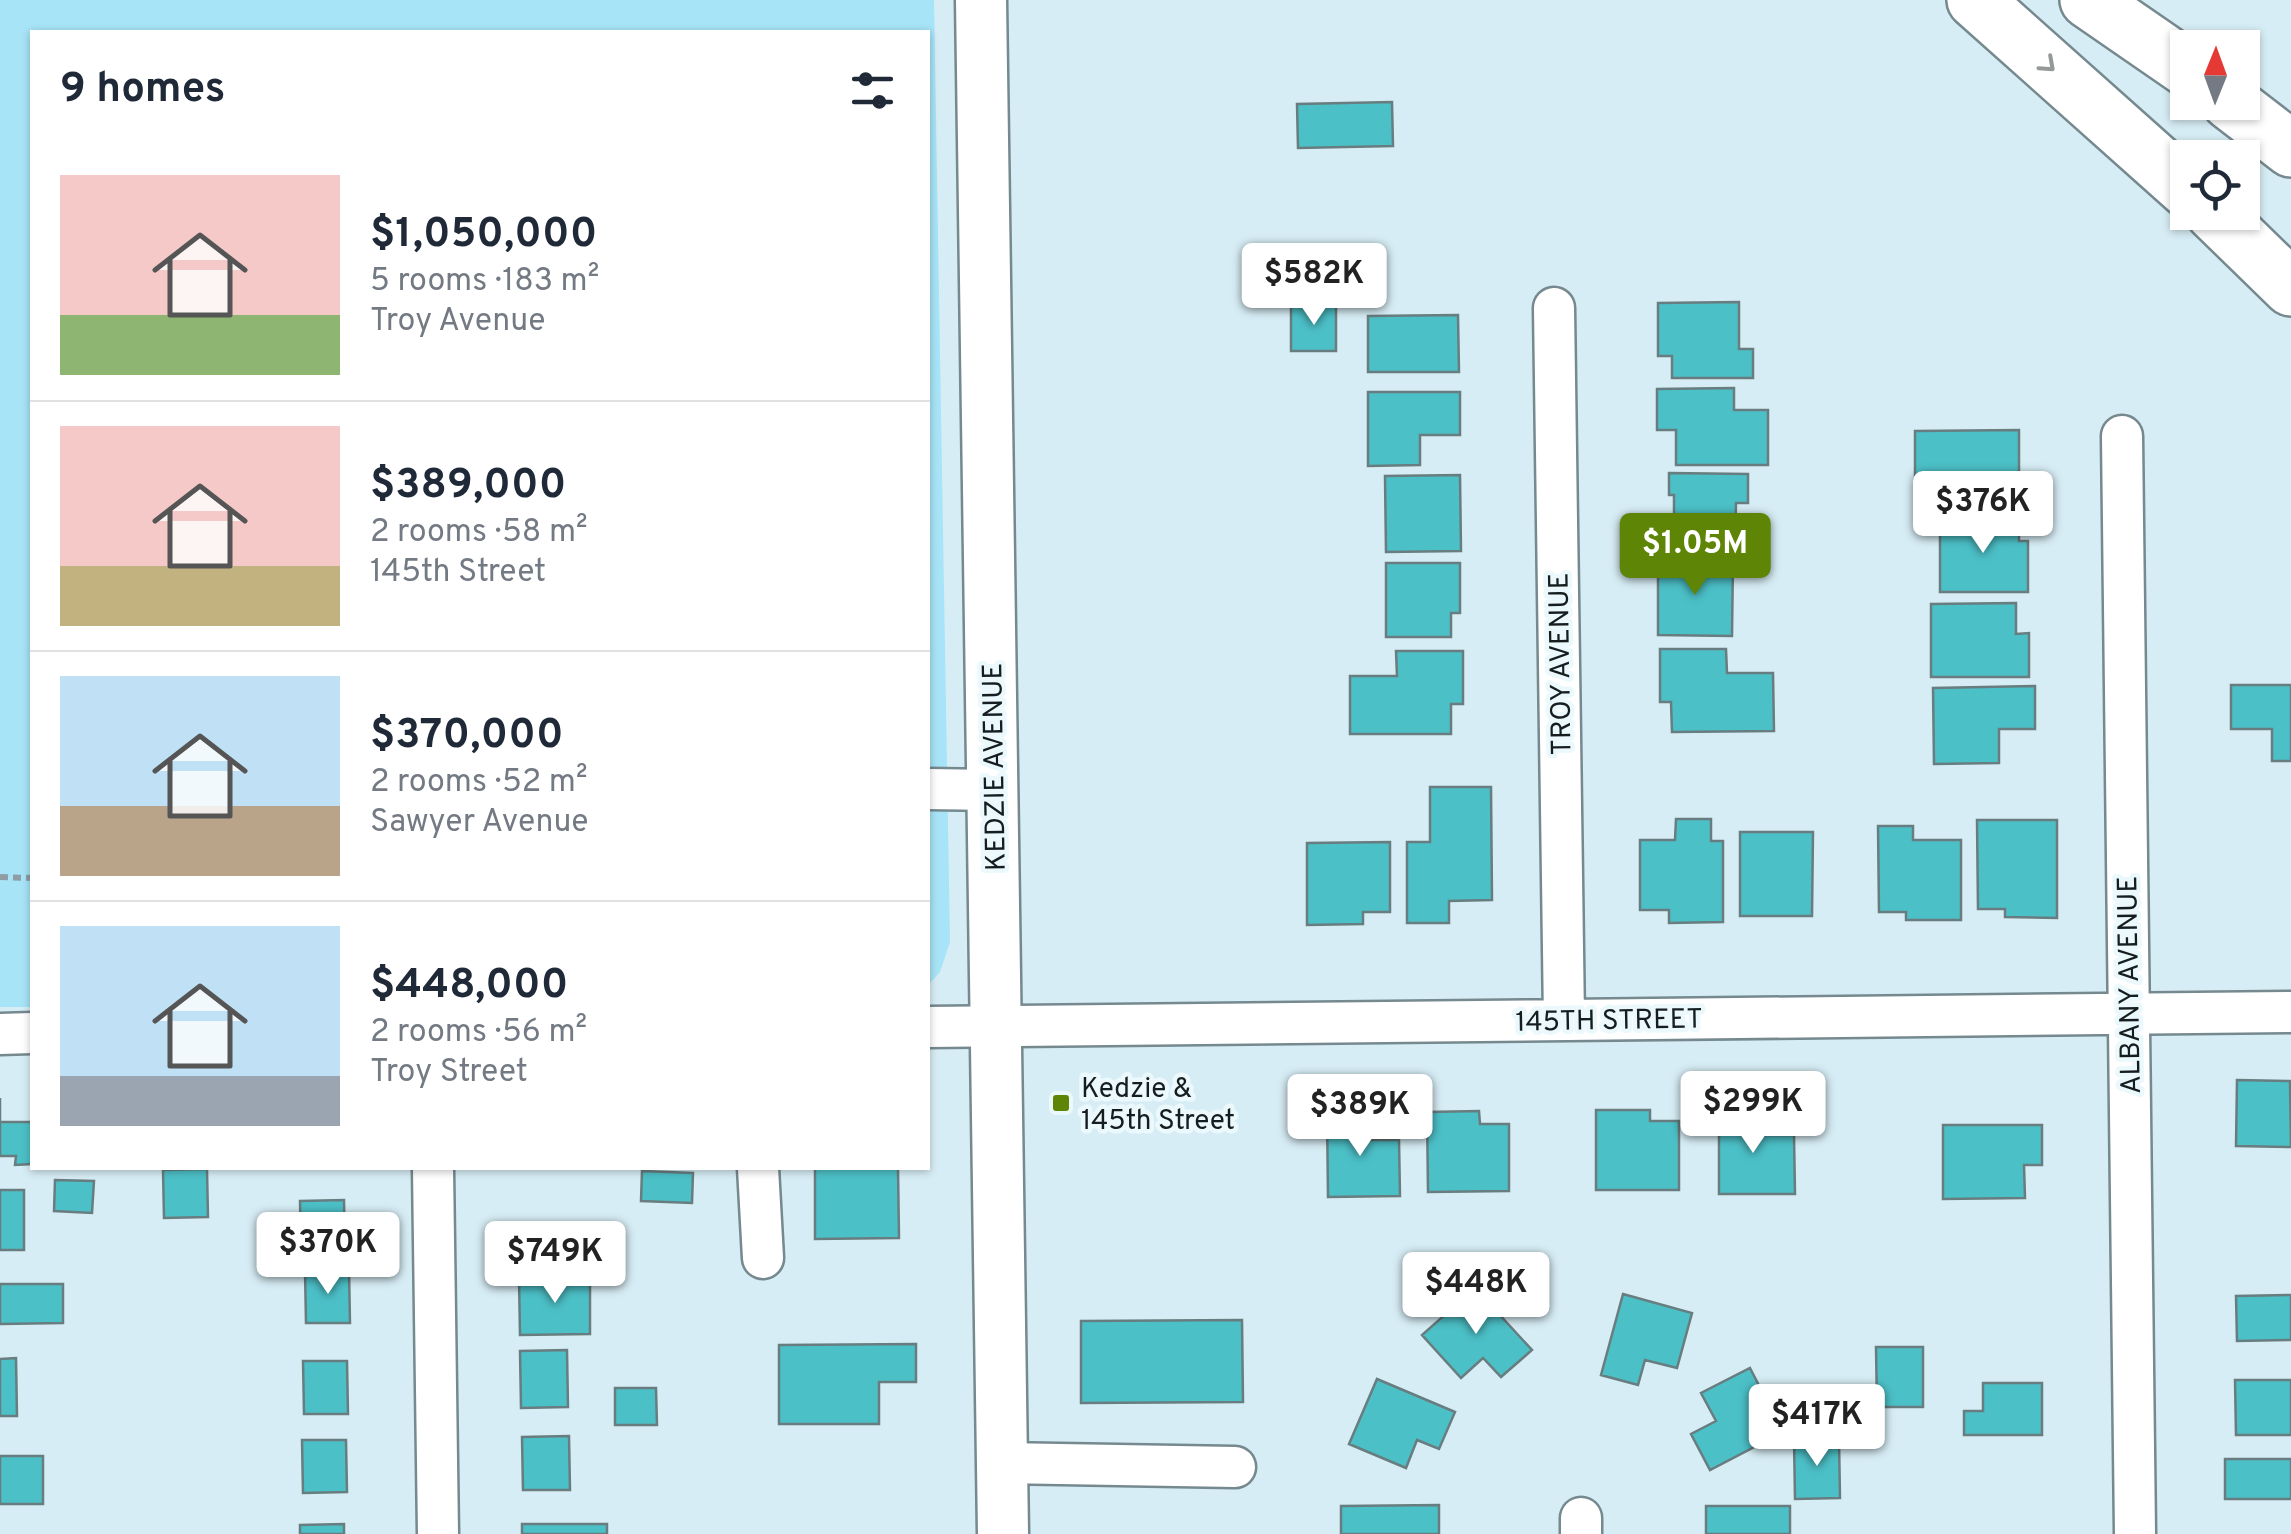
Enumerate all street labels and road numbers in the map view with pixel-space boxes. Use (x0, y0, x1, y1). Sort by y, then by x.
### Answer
street label: TROY AVENUE (1542, 572, 1582, 756)
street label: KEDZIE AVENUE (976, 662, 1016, 871)
street label: ALBANY AVENUE (2111, 875, 2151, 1094)
street label: 145TH STREET (1515, 1002, 1703, 1042)

